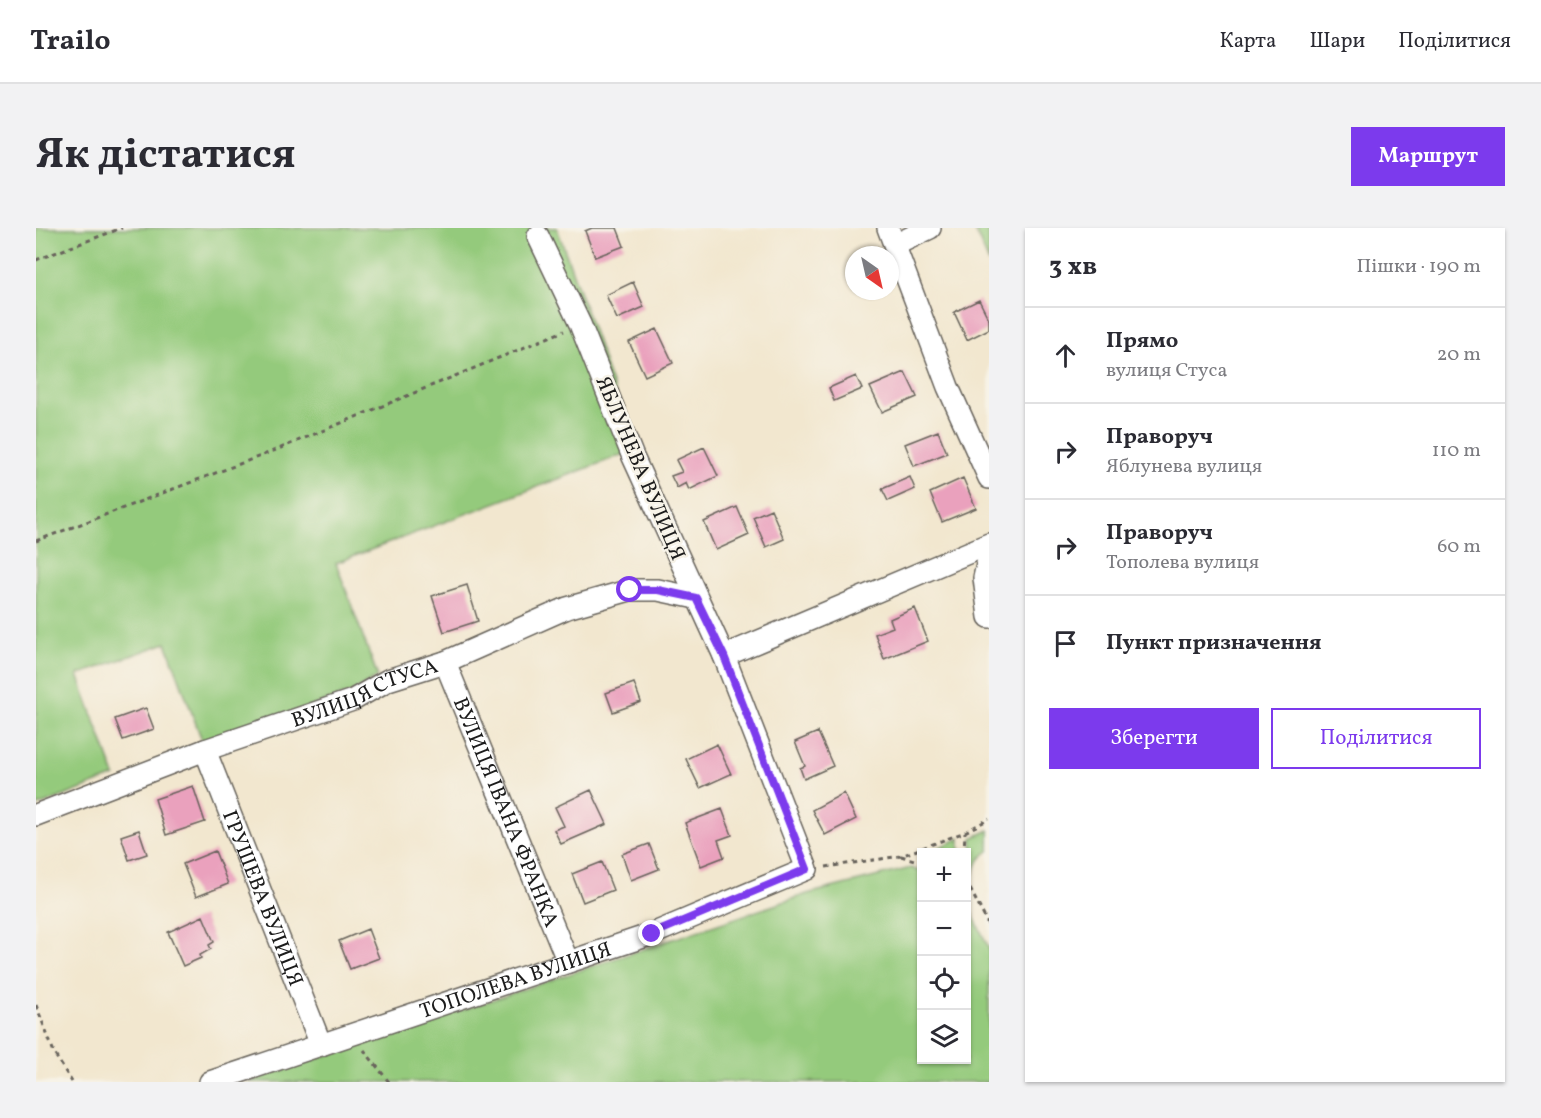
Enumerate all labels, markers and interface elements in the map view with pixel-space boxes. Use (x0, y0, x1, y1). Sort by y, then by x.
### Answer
text: Trailo (30, 22, 111, 61)
text: Карта (1219, 27, 1276, 56)
text: Шари (1309, 27, 1365, 56)
text: Поділитися (1398, 27, 1511, 56)
text: Як дістатися (36, 127, 296, 186)
button: Маршрут (1351, 127, 1505, 186)
north arrow (845, 246, 899, 300)
text: 3 хв (1049, 249, 1097, 285)
text: Пішки · 190 m (1357, 253, 1481, 281)
text: Прямо (1106, 326, 1178, 357)
icon: ahead (1049, 339, 1082, 372)
text: 20 m (1437, 341, 1481, 369)
text: вулиця Стуса (1106, 357, 1227, 385)
street label: ЯБЛУНЕВА ВУЛИЦЯ (588, 372, 692, 565)
text: Праворуч (1106, 422, 1213, 453)
icon: right (1049, 435, 1082, 468)
text: 110 m (1432, 437, 1481, 465)
text: Яблунева вулиця (1106, 453, 1262, 481)
text: Праворуч (1106, 518, 1213, 549)
icon: right (1049, 531, 1082, 564)
text: 60 m (1437, 533, 1481, 561)
text: Тополева вулиця (1106, 549, 1259, 577)
route start (616, 576, 642, 602)
icon: arrive (1049, 627, 1082, 660)
text: Пункт призначення (1106, 628, 1322, 659)
street label: ВУЛИЦЯ СТУСА (288, 652, 442, 736)
street label: ВУЛИЦЯ ІВАНА ФРАНКА (445, 693, 565, 932)
button: Зберегти (1049, 708, 1259, 769)
button: Поділитися (1271, 708, 1481, 769)
street label: ГРУШЕВА ВУЛИЦЯ (214, 806, 309, 991)
map controls (917, 848, 971, 1064)
button: + (917, 848, 971, 902)
button: − (917, 902, 971, 956)
route end (638, 920, 664, 946)
street label: ТОПОЛЕВА ВУЛИЦЯ (416, 936, 616, 1027)
button: locate (917, 956, 971, 1010)
button: layers (917, 1010, 971, 1064)

